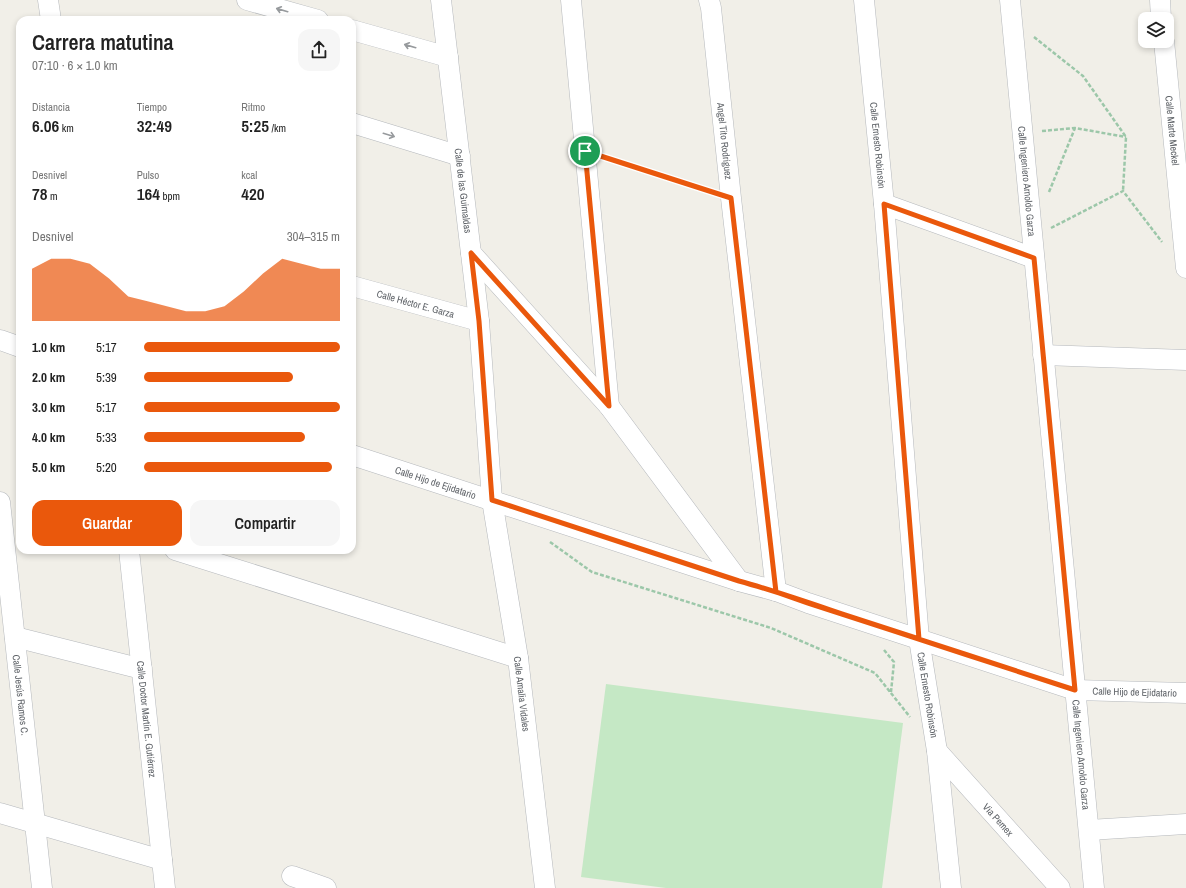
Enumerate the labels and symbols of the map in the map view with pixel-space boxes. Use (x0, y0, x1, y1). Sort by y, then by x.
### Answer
one-way arrow (276, 6, 289, 13)
one-way arrow (404, 42, 417, 49)
street label: Calle Marte Meckel (1163, 95, 1183, 166)
street label: Angel Tito Rodriguez (714, 101, 736, 180)
street label: Calle Ernesto Robinsón (868, 102, 889, 189)
street label: Calle Ingeniero Arnoldo Garza (1015, 126, 1039, 237)
one-way arrow (383, 132, 396, 139)
pin (568, 134, 602, 168)
street label: Calle de las Guirnaldas (452, 148, 475, 234)
street label: Calle Héctor E. Garza (375, 287, 456, 321)
street label: Calle Hijo de Ejidatario (394, 463, 478, 502)
street label: Calle Ernesto Robinsón (915, 651, 941, 739)
street label: Calle Jesús Ramos C. (10, 654, 32, 736)
street label: Calle Amalia Vidales (511, 656, 533, 732)
street label: Calle Doctor Martín E. Gutiérrez (134, 660, 160, 778)
street label: Calle Hijo de Ejidatario (1092, 684, 1177, 699)
street label: Calle Ingeniero Arnoldo Garza (1070, 699, 1093, 811)
street label: Via Pemex (980, 800, 1017, 839)

